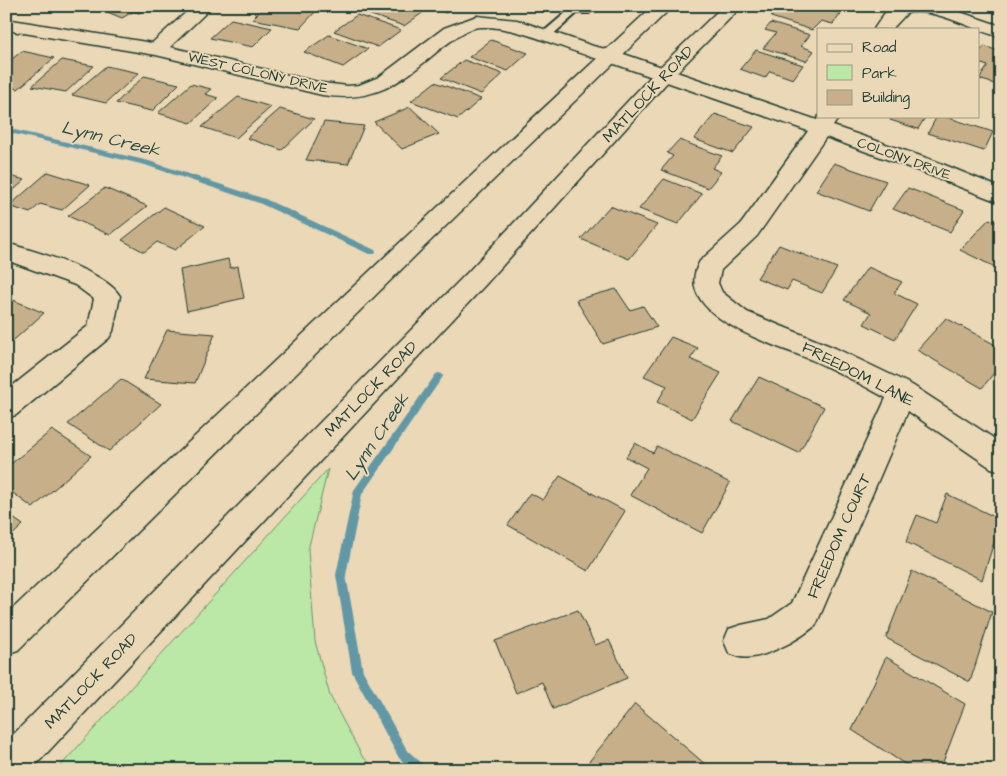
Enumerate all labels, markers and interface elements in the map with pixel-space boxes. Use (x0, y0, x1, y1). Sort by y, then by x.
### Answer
legend (817, 28, 980, 118)
text: Road (862, 37, 897, 58)
street label: MATLOCK ROAD (597, 41, 699, 147)
street label: WEST COLONY DRIVE (186, 47, 331, 99)
text: Park (862, 63, 897, 84)
text: Building (862, 87, 910, 109)
water label: Lynn Creek (59, 115, 164, 165)
street label: COLONY DRIVE (854, 133, 954, 185)
street label: MATLOCK ROAD (320, 336, 422, 442)
street label: FREEDOM LANE (798, 336, 918, 412)
water label: Lynn Creek (338, 387, 417, 486)
street label: FREEDOM COURT (802, 470, 876, 602)
street label: MATLOCK ROAD (40, 628, 142, 734)

